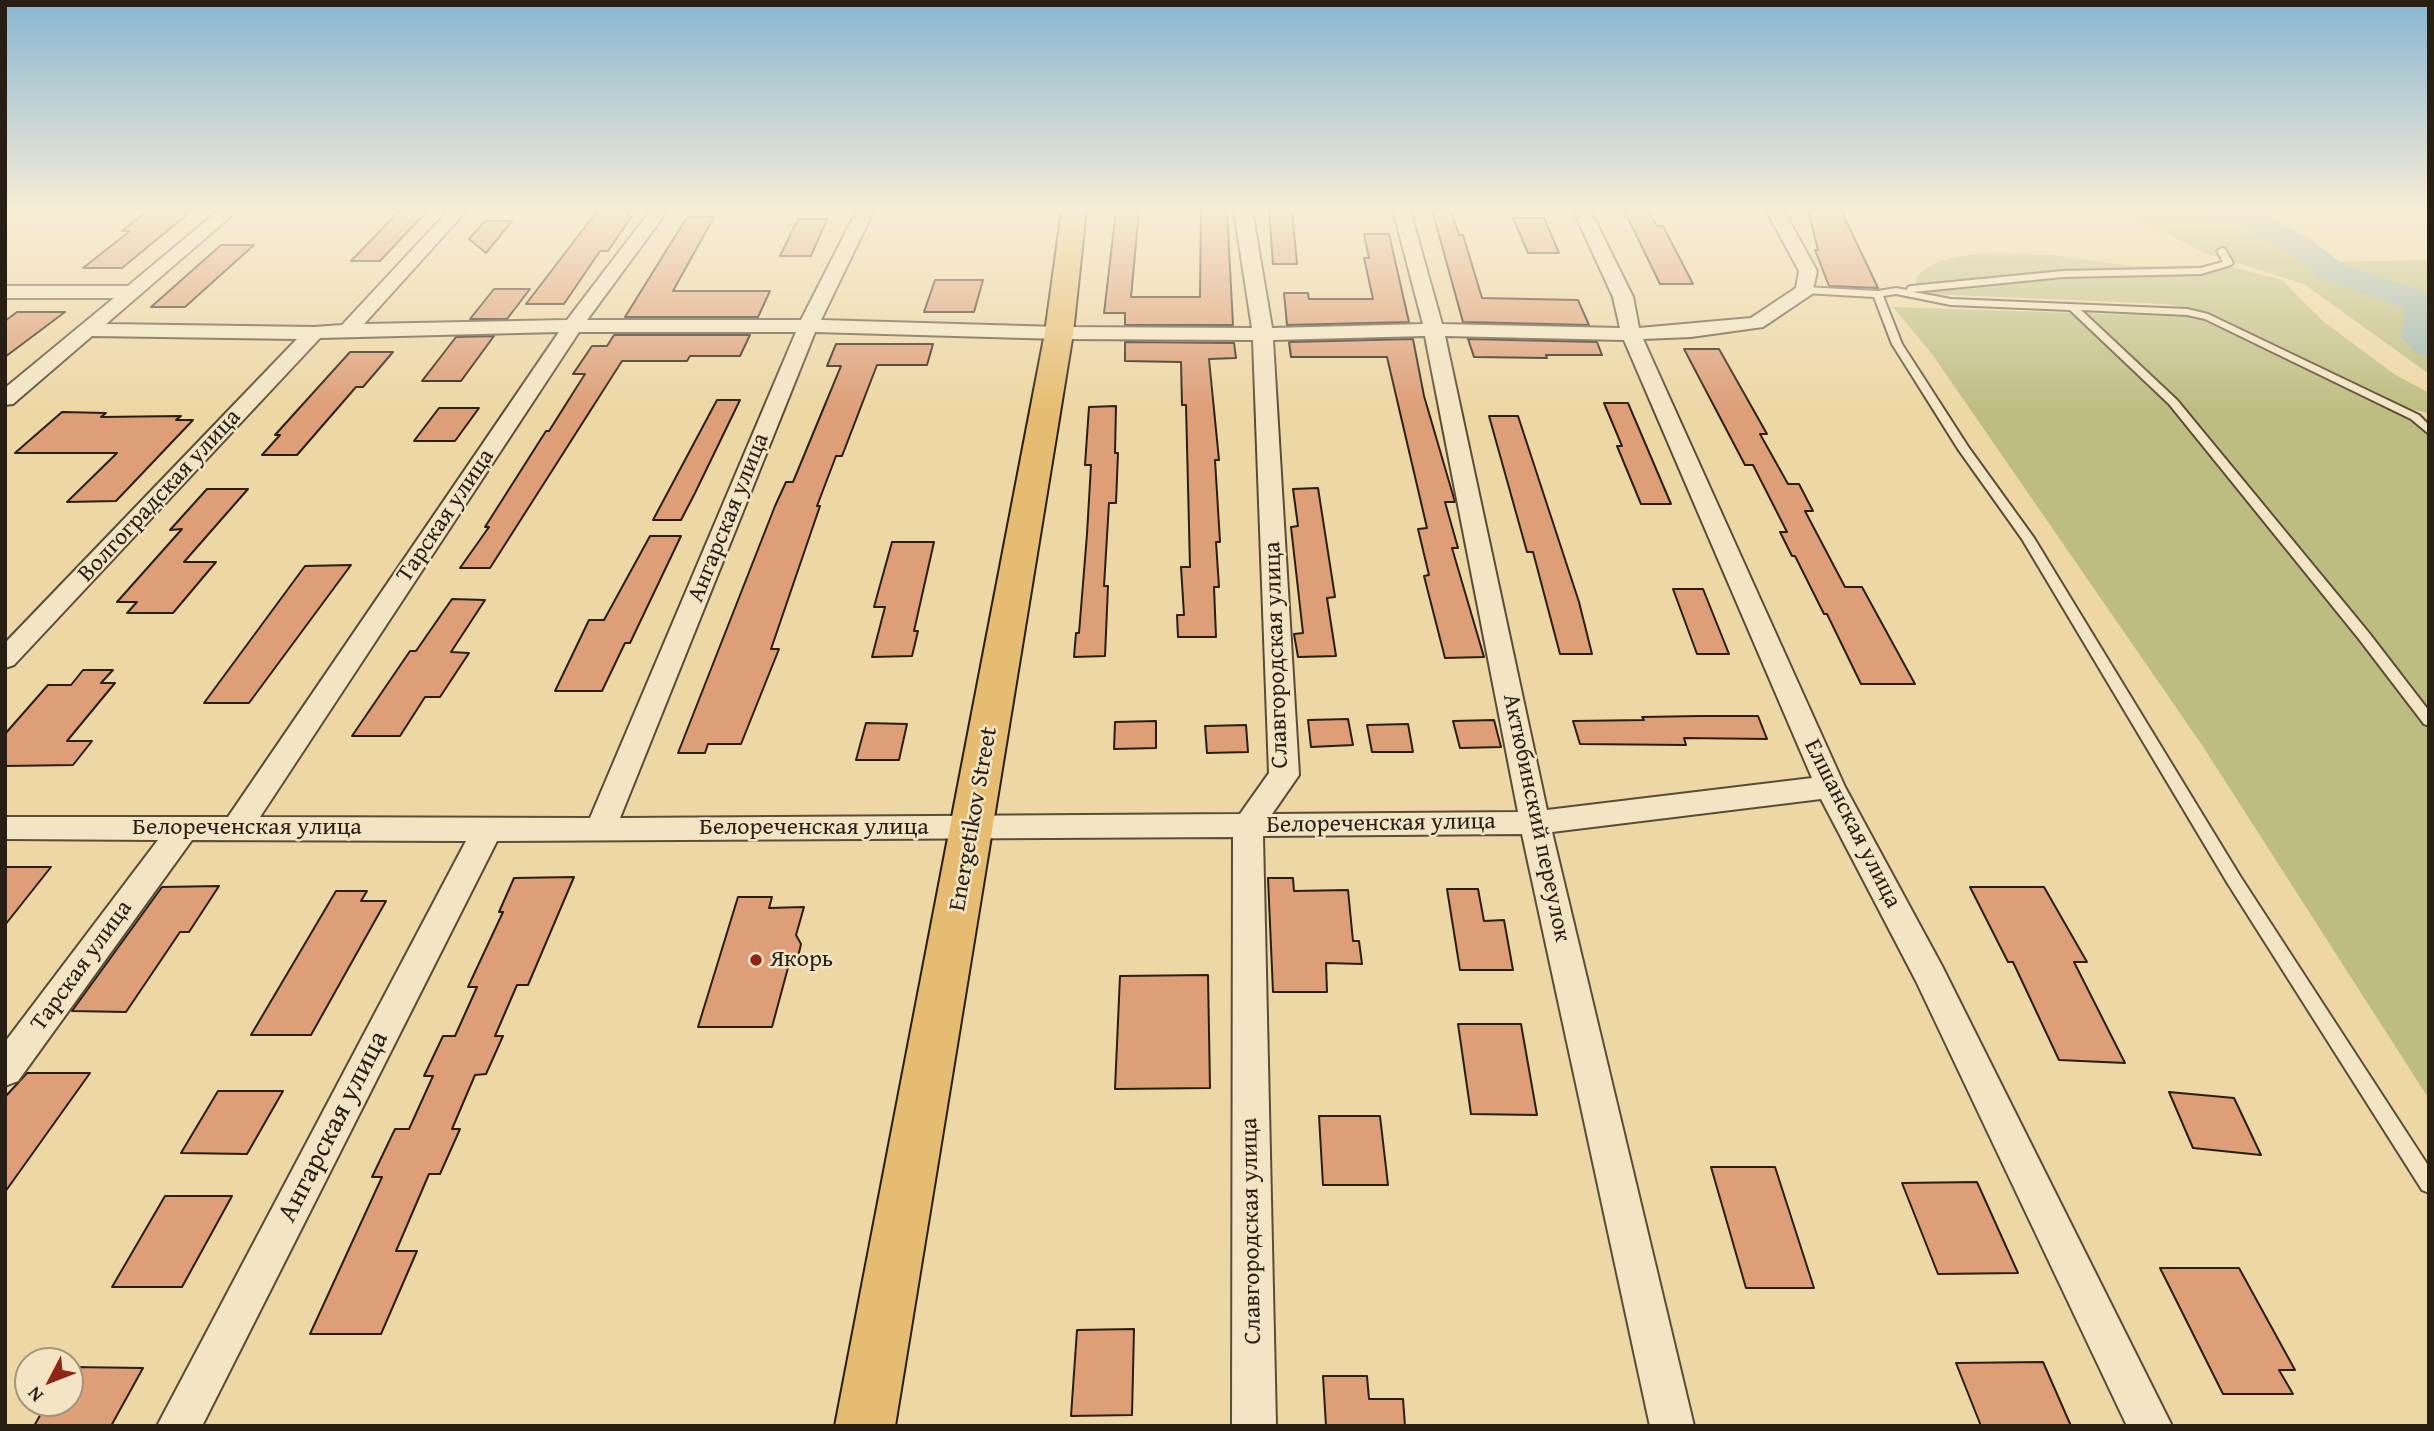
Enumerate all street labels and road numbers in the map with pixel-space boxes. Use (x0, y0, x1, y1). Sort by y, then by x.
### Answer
street label: Волгоградская улица (72, 404, 248, 588)
street label: Ангарская улица (682, 429, 776, 607)
street label: Тарская улица (391, 444, 501, 588)
street label: Славгородская улица (1259, 541, 1295, 769)
street label: Актюбинский переулок (1496, 691, 1576, 945)
street label: Energetikov Street (944, 725, 1004, 913)
street label: Елшанская улица (1797, 735, 1907, 913)
street label: Белореченская улица (1266, 808, 1496, 840)
street label: Белореченская улица (132, 814, 362, 842)
street label: Белореченская улица (699, 814, 929, 842)
street label: Тарская улица (25, 895, 139, 1037)
street label: Ангарская улица (271, 1026, 397, 1228)
street label: Славгородская улица (1236, 1117, 1268, 1345)

